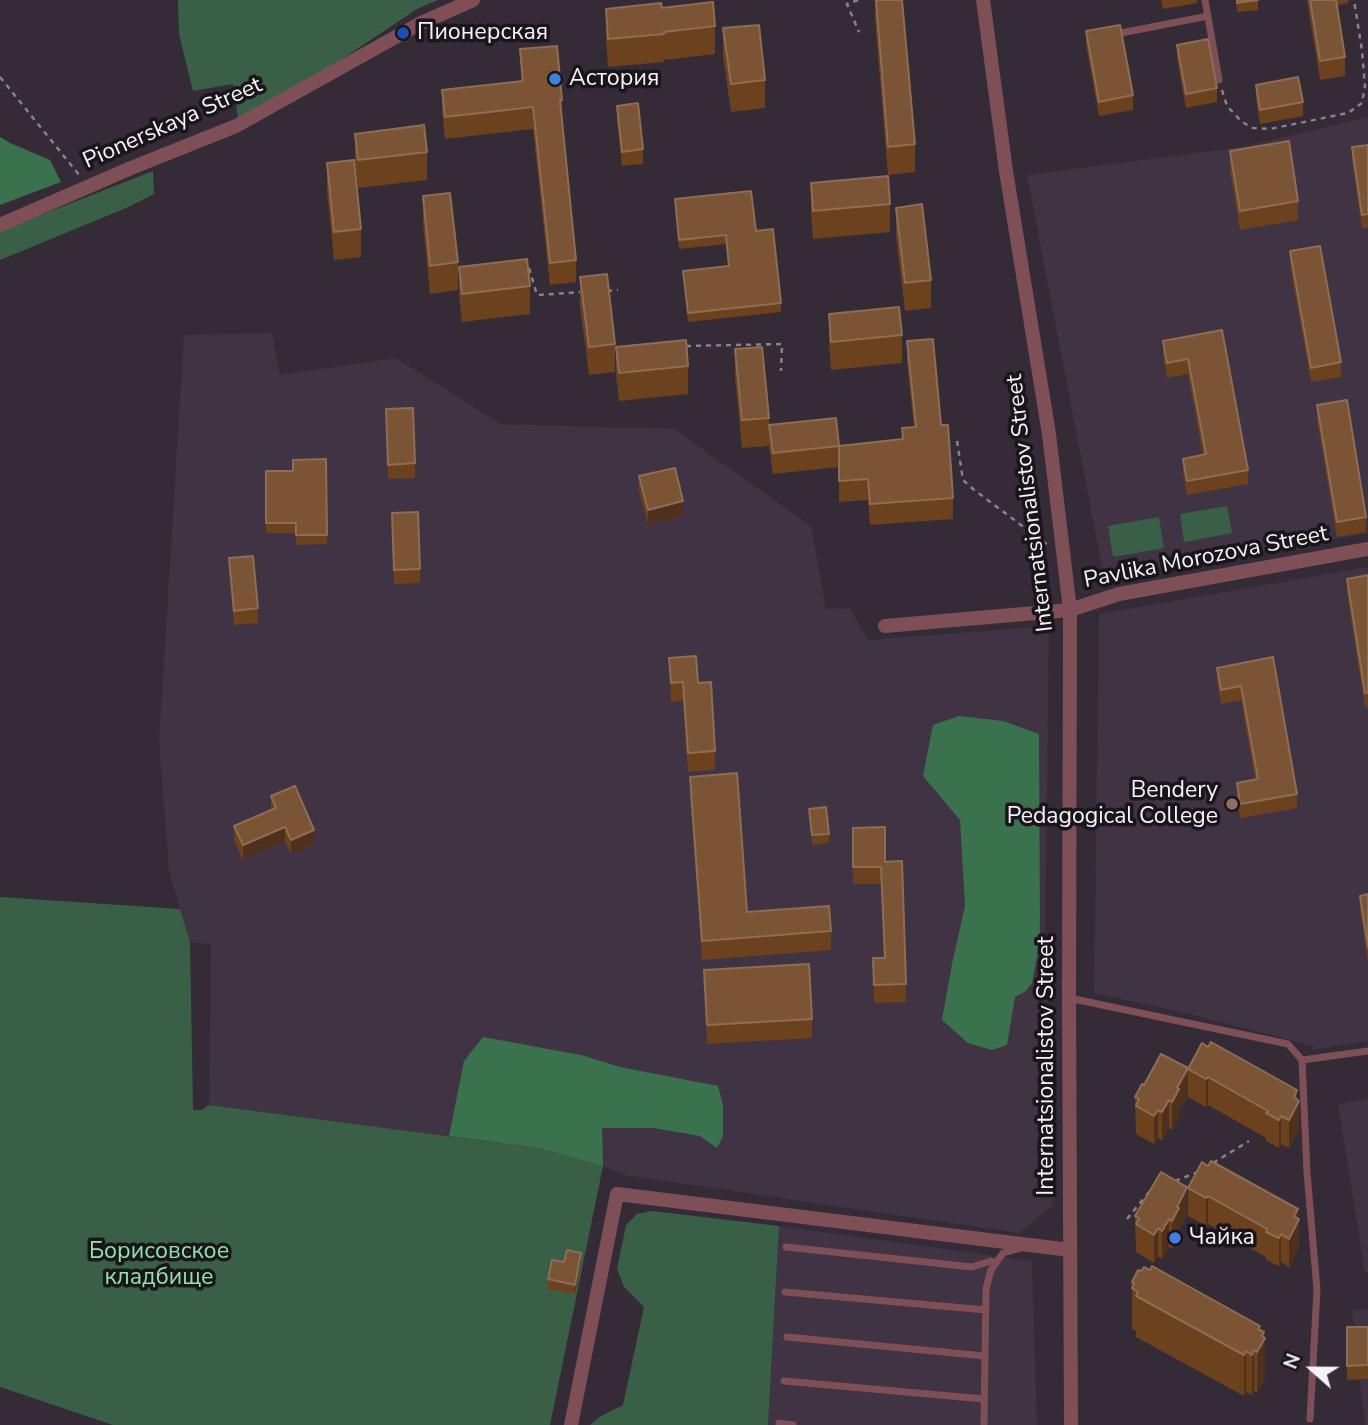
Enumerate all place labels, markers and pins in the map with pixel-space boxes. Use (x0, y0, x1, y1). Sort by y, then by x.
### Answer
place label: Пионерская (417, 19, 548, 47)
marker: Пионерская (395, 25, 411, 41)
place label: Астория (569, 65, 659, 93)
marker: Астория (547, 71, 563, 87)
place label: Bendery Pedagogical College (1007, 777, 1218, 831)
marker: Bendery Pedagogical College (1224, 796, 1240, 812)
place label: Чайка (1189, 1224, 1255, 1252)
marker: Чайка (1167, 1230, 1183, 1246)

